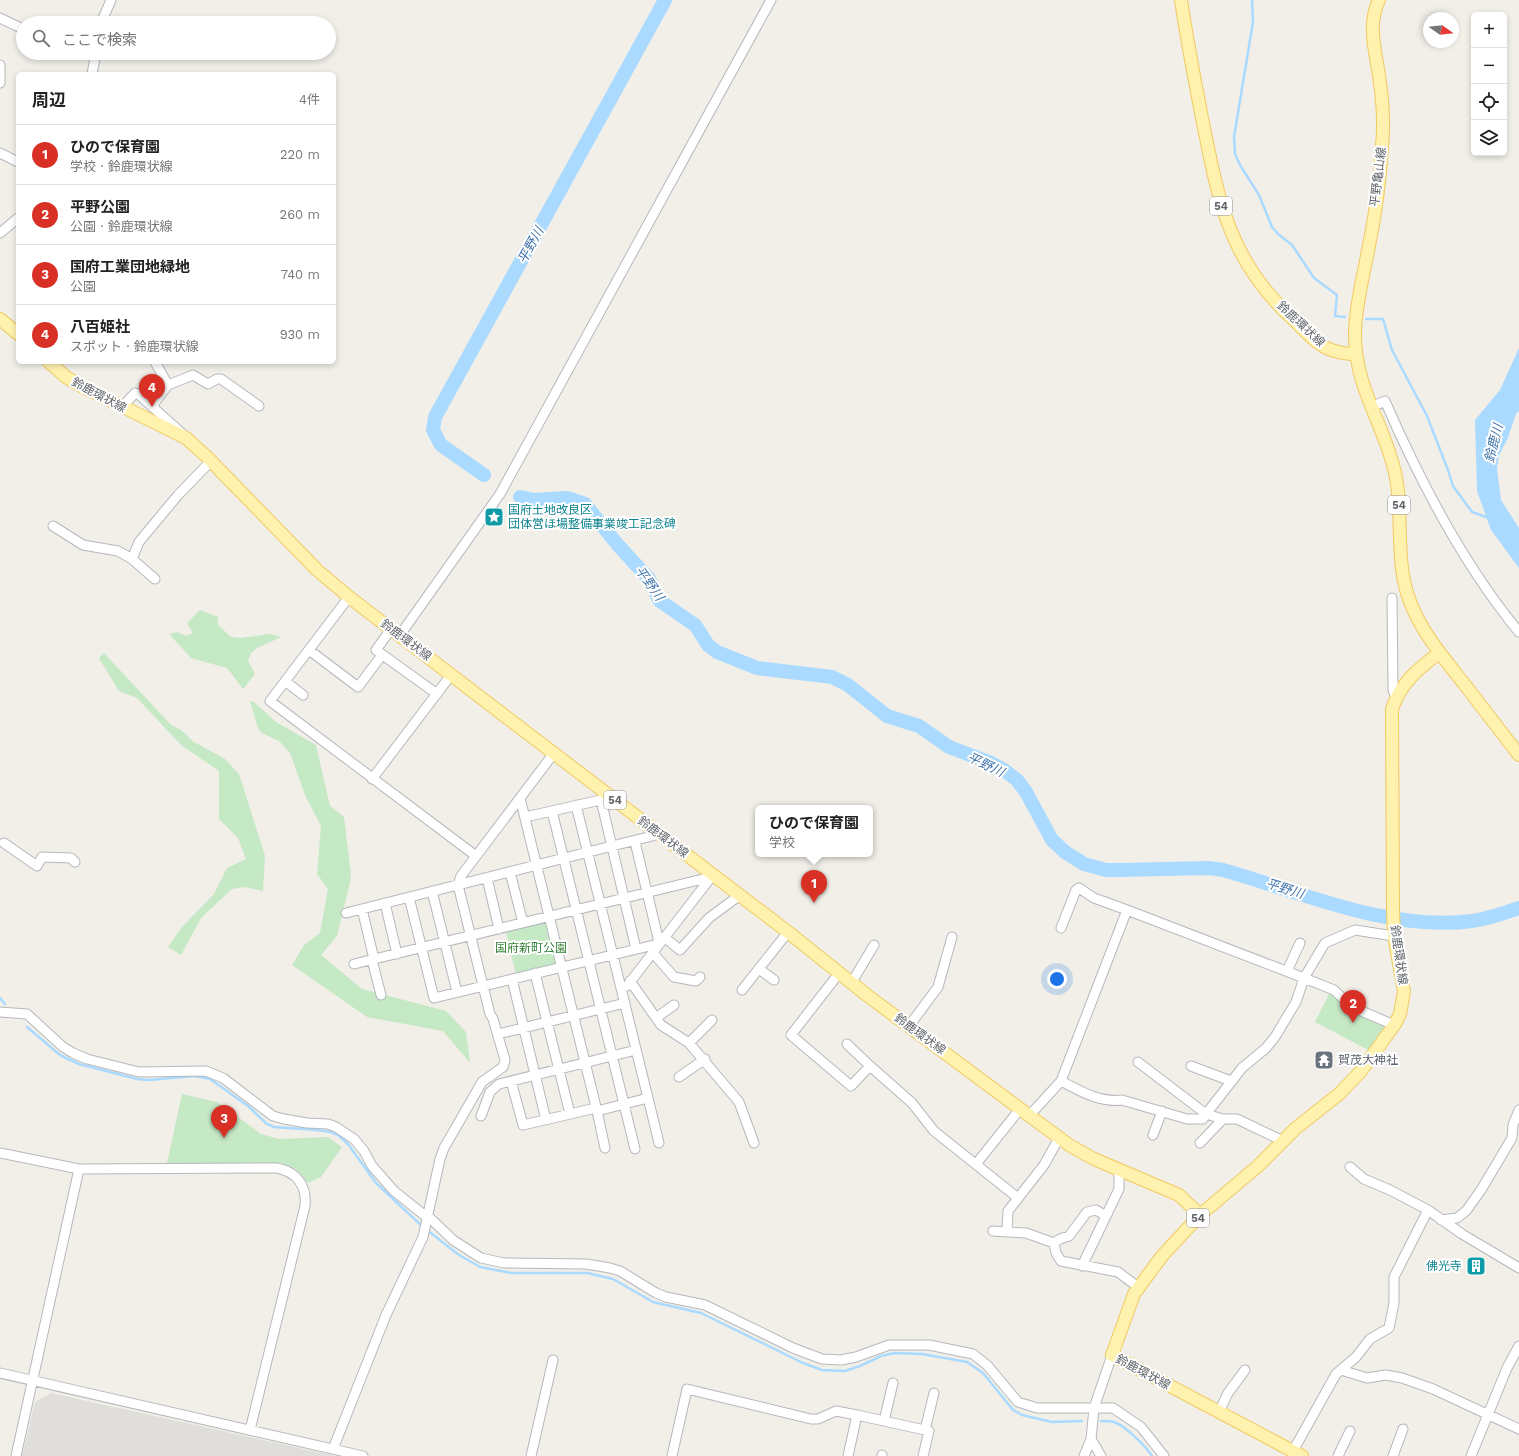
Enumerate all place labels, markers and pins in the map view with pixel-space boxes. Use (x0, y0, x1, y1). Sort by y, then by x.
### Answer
pin: 4 (139, 374, 165, 407)
place label: 国府土地改良区 団体営ほ場整備事業竣工記念碑 (508, 503, 676, 531)
place icon: 国府土地改良区 団体営ほ場整備事業竣工記念碑 (483, 506, 505, 528)
pin: 1 (801, 870, 827, 903)
pin: 2 (1340, 990, 1366, 1023)
temple icon: 賀茂大神社 (1313, 1049, 1335, 1071)
place label: 賀茂大神社 (1338, 1053, 1398, 1067)
pin: 3 (211, 1105, 237, 1138)
building icon: 佛光寺 (1465, 1255, 1487, 1277)
place label: 佛光寺 (1426, 1259, 1462, 1273)

